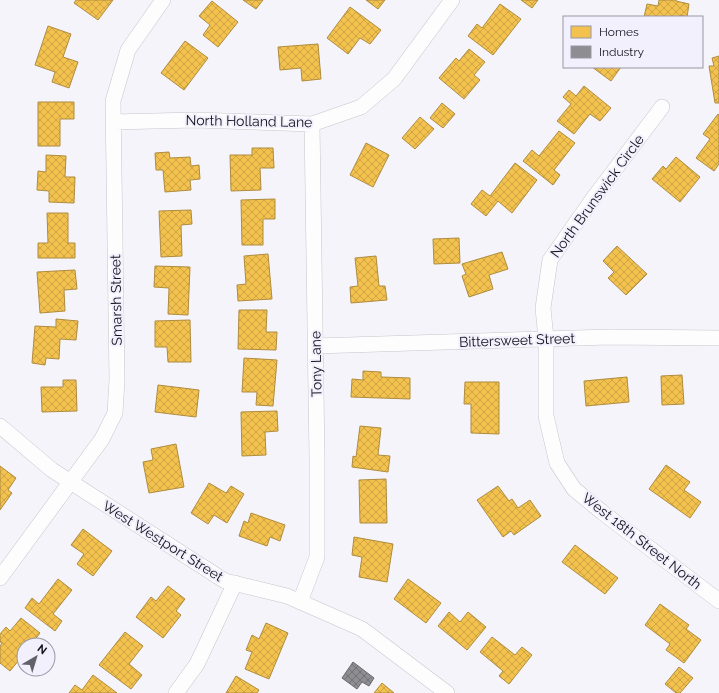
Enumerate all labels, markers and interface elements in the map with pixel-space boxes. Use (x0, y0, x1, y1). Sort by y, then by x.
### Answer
legend (563, 16, 703, 68)
text: Homes (599, 25, 639, 39)
text: Industry (599, 45, 645, 59)
street label: North Holland Lane (185, 112, 313, 130)
street label: North Brunswick Circle (547, 131, 647, 261)
street label: Smarsh Street (107, 254, 125, 346)
street label: Bittersweet Street (459, 330, 576, 350)
street label: Tony Lane (307, 331, 325, 397)
street label: West 18th Street North (579, 489, 705, 593)
street label: West Westport Street (100, 497, 226, 585)
north arrow (16, 637, 56, 677)
text: N (35, 642, 49, 657)

